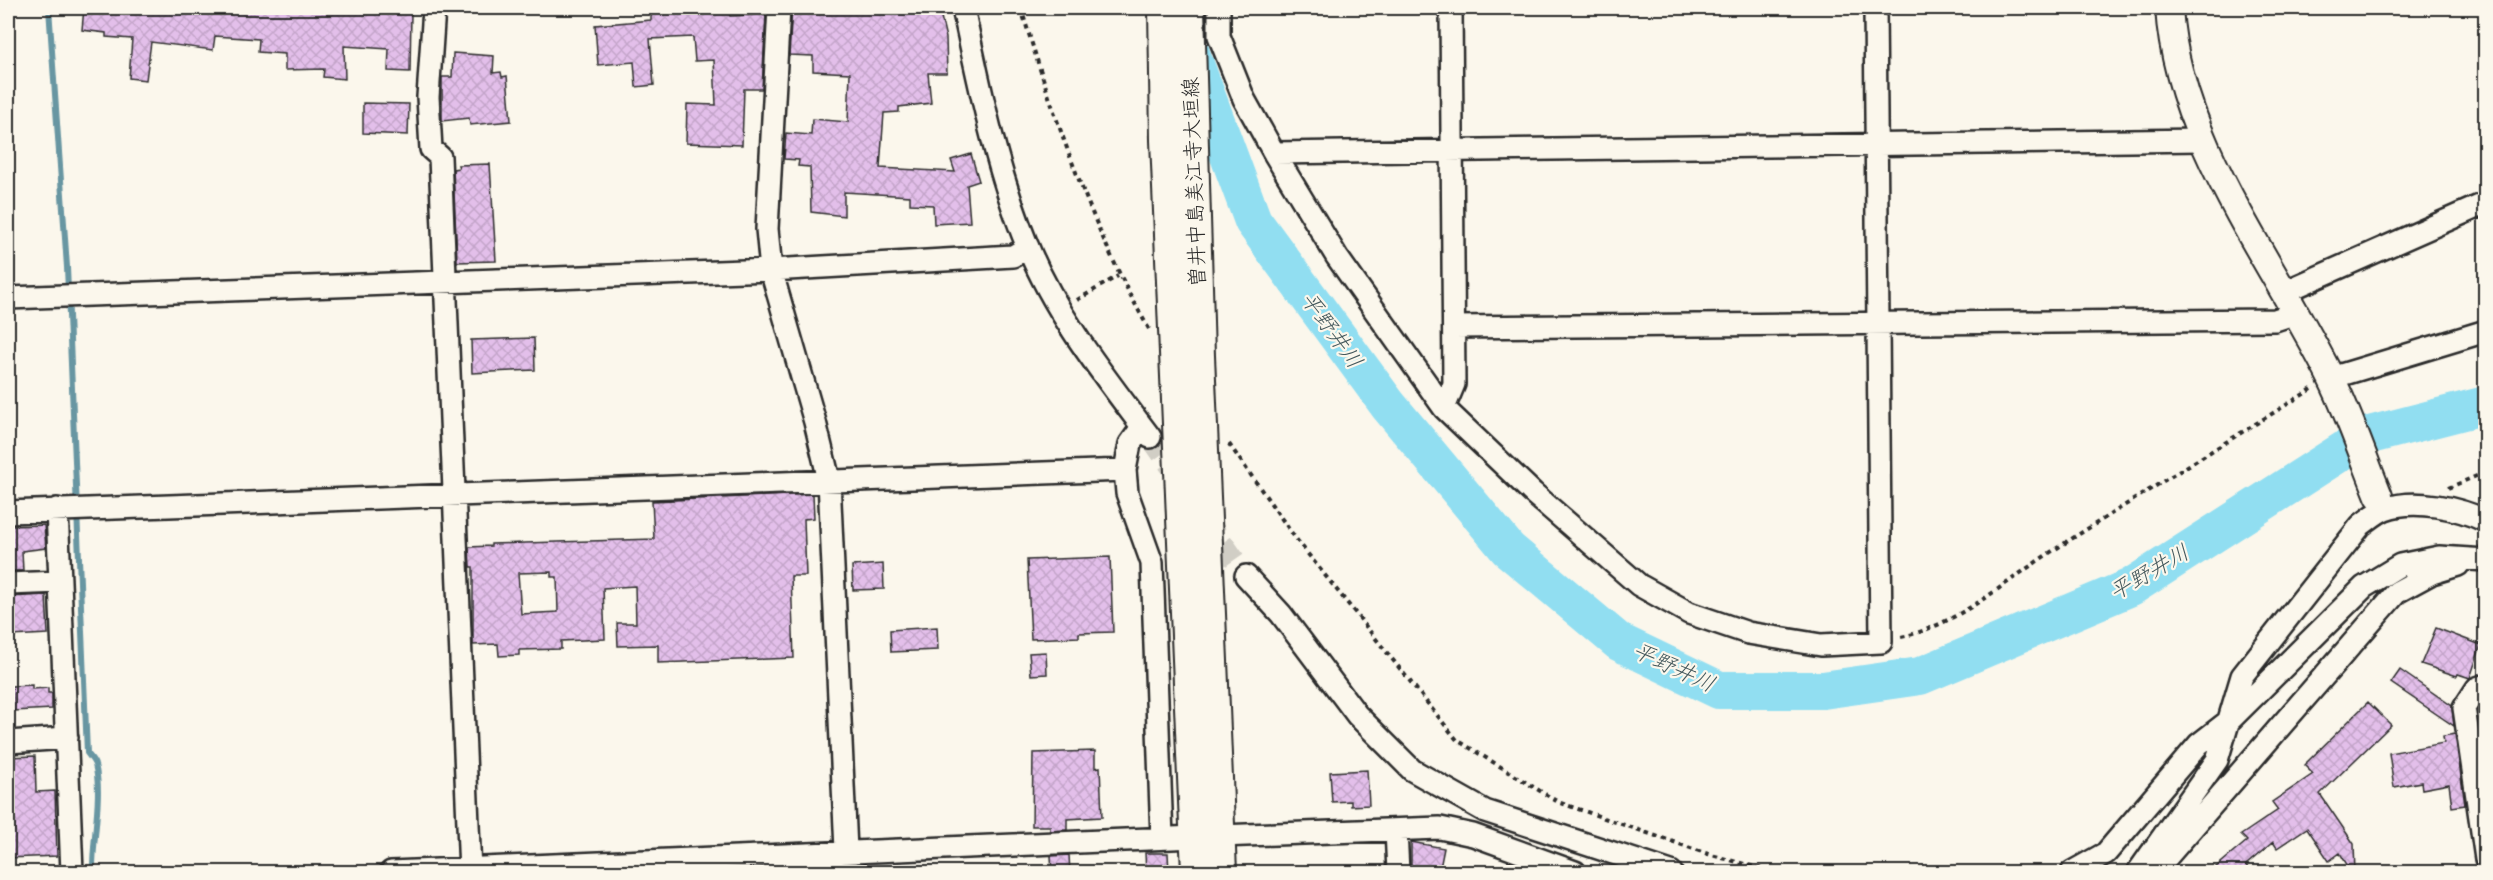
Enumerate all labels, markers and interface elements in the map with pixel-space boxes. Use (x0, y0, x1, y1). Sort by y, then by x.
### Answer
street label: 曽井中島美江寺大垣線 (1176, 77, 1212, 287)
water label: 平野井川 (1294, 286, 1370, 374)
water label: 平野井川 (2104, 537, 2194, 607)
water label: 平野井川 (1628, 635, 1720, 699)

